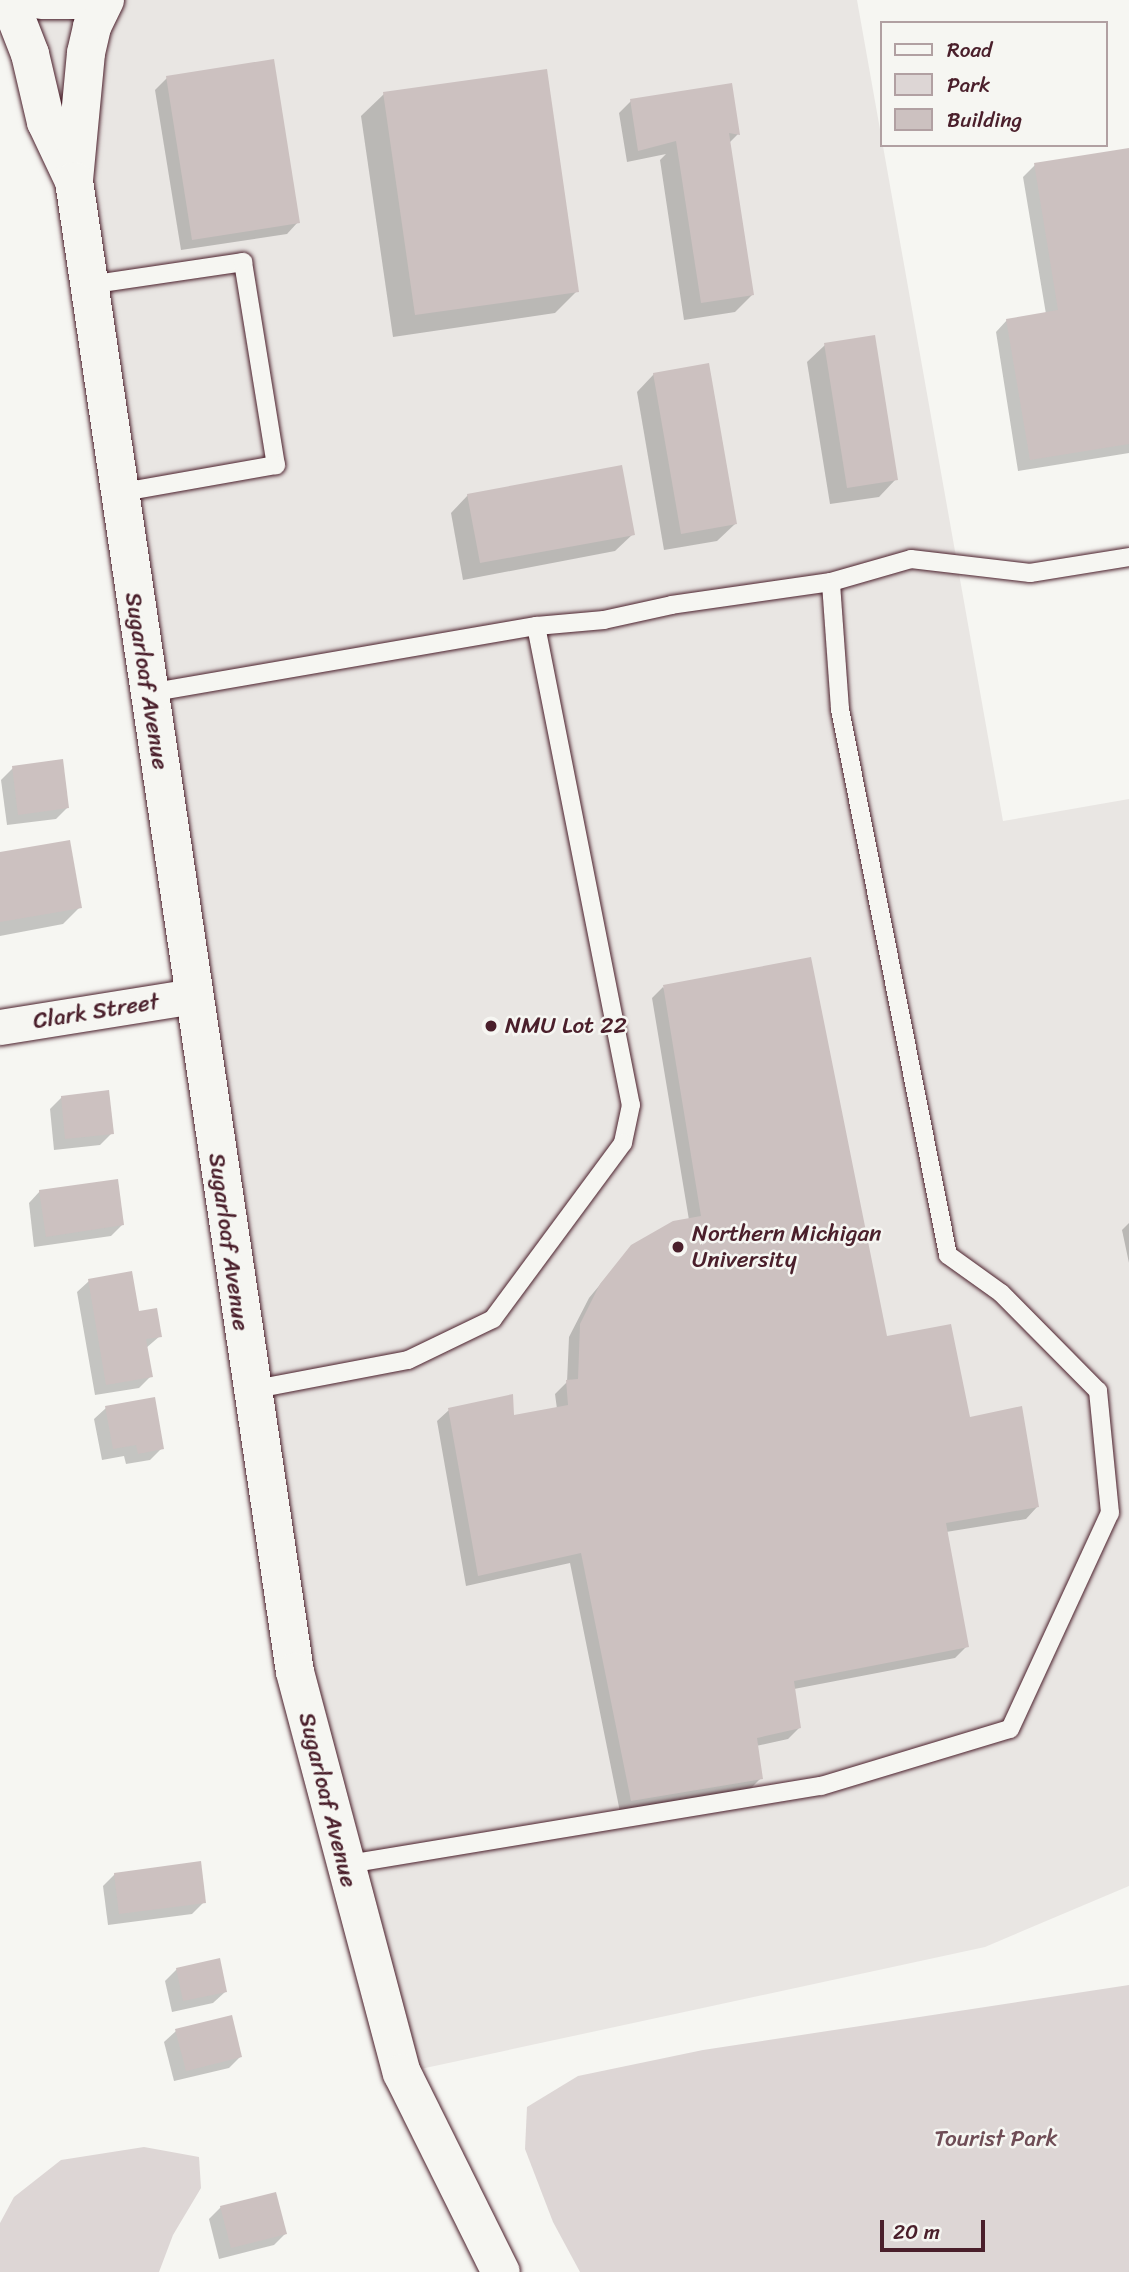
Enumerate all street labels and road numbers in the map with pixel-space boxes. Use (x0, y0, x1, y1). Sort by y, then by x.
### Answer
street label: Sugarloaf Avenue (118, 591, 174, 771)
street label: Clark Street (31, 988, 161, 1036)
street label: Sugarloaf Avenue (202, 1152, 254, 1332)
street label: Sugarloaf Avenue (292, 1710, 362, 1890)

